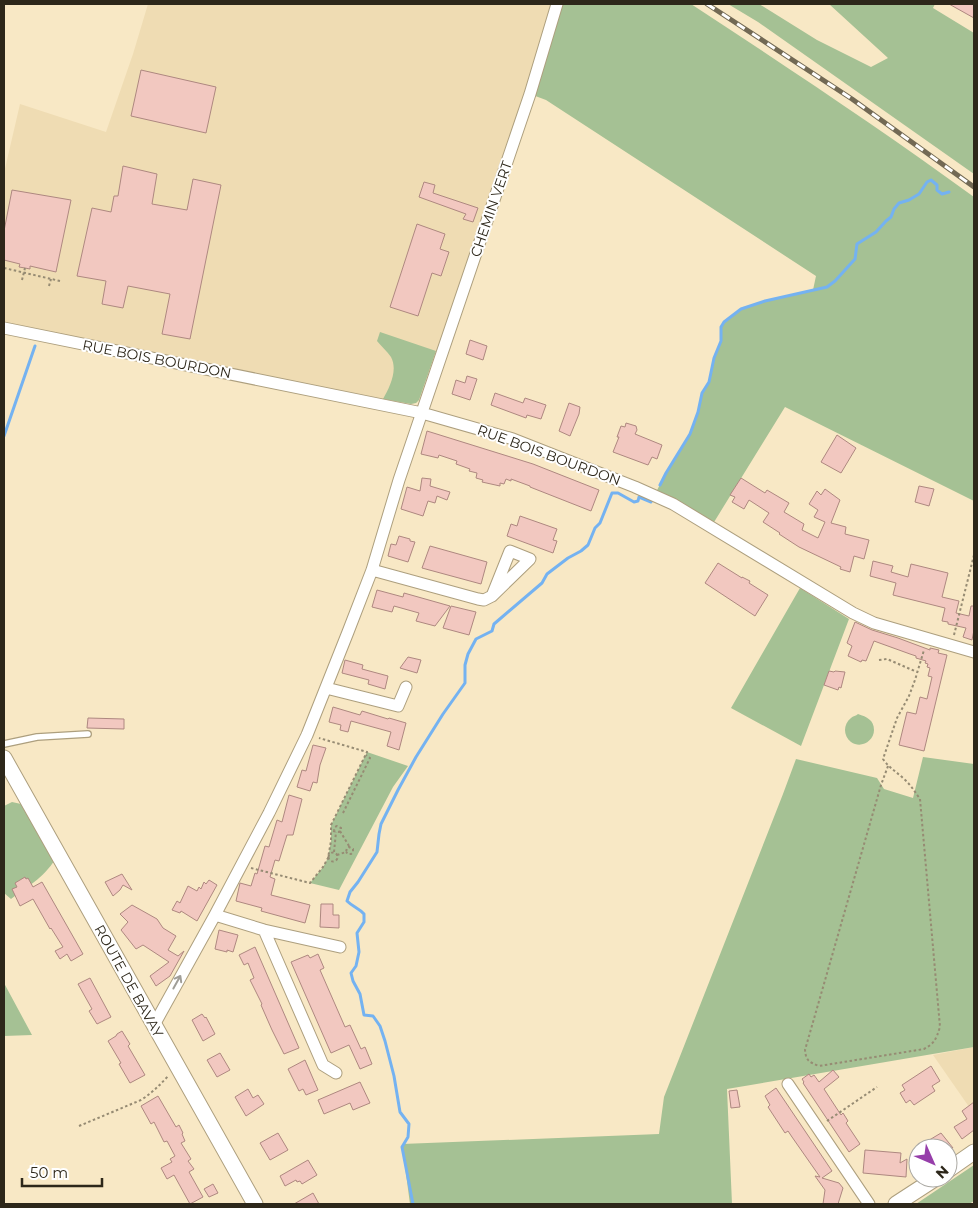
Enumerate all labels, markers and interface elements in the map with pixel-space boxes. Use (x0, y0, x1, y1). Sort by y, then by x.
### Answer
street label: CHEMIN VERT (466, 159, 516, 259)
street label: RUE BOIS BOURDON (81, 336, 233, 382)
street label: RUE BOIS BOURDON (475, 421, 623, 489)
street label: ROUTE DE BAVAY (91, 922, 167, 1041)
one-way arrow (173, 975, 183, 990)
north arrow (908, 1138, 958, 1188)
scale bar (22, 1156, 102, 1188)
text: N (932, 1162, 953, 1183)
text: 50 m (30, 1163, 68, 1182)

